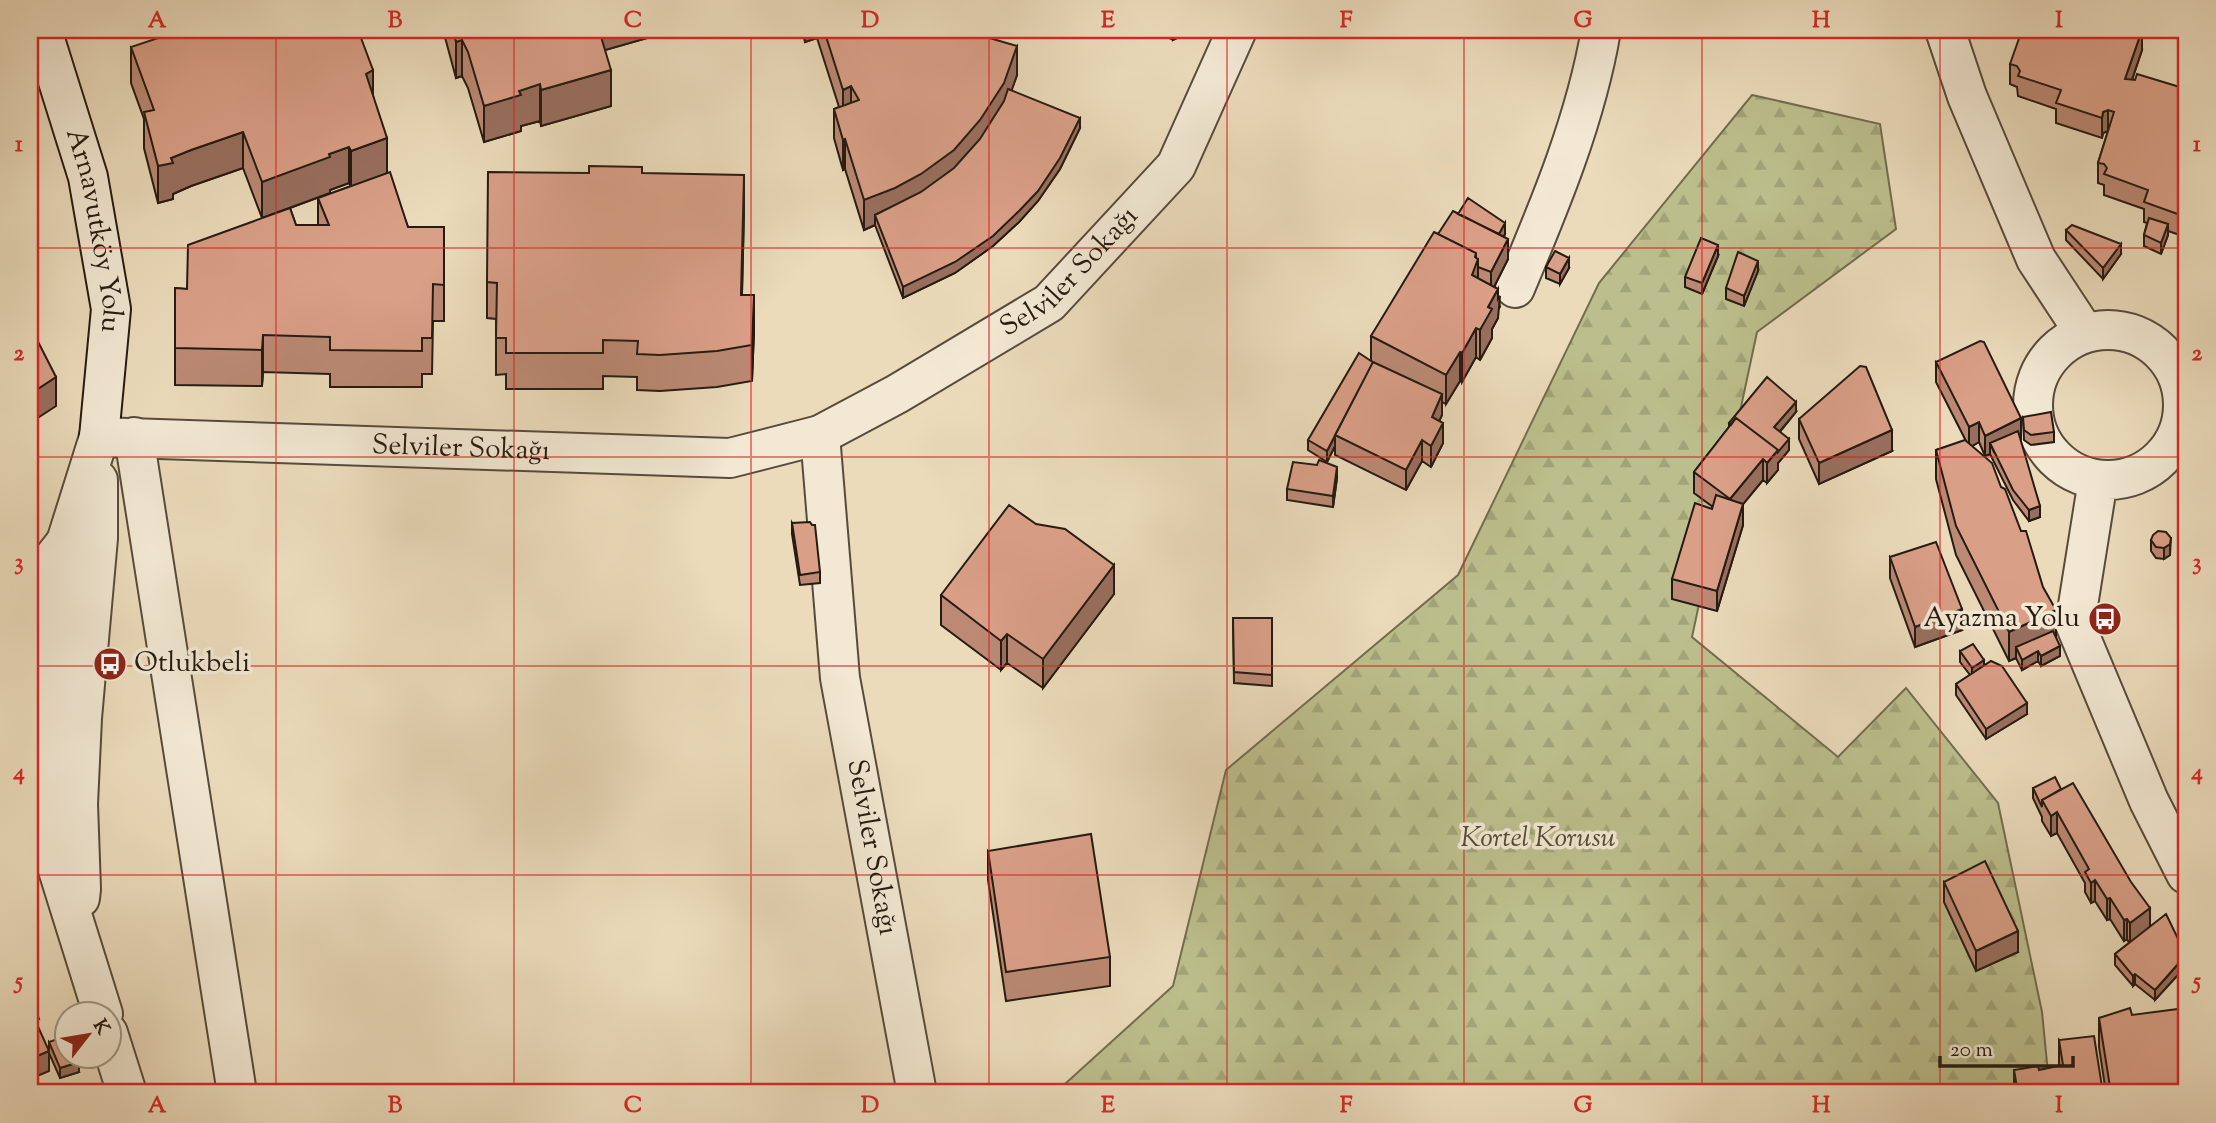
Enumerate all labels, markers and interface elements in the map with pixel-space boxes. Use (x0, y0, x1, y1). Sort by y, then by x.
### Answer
text: A (148, 5, 167, 38)
text: B (388, 5, 403, 38)
text: C (624, 5, 642, 38)
text: D (861, 5, 879, 38)
text: E (1101, 5, 1115, 38)
text: F (1340, 5, 1353, 38)
text: G (1574, 5, 1593, 38)
text: H (1812, 5, 1831, 38)
text: I (2055, 5, 2063, 38)
street label: Arnavutköy Yolu (54, 124, 131, 334)
text: 1 (15, 129, 23, 162)
text: 1 (2193, 129, 2201, 162)
street label: Selviler Sokağı (993, 198, 1148, 348)
text: 2 (14, 338, 25, 371)
text: 2 (2192, 338, 2203, 371)
street label: Selviler Sokağı (371, 426, 551, 472)
text: 3 (14, 547, 24, 580)
text: 3 (2192, 547, 2202, 580)
place label: Ayazma Yolu (1923, 599, 2080, 639)
bus stop icon: Ayazma Yolu (2086, 600, 2124, 638)
place label: Otlukbeli (134, 644, 250, 684)
bus stop icon: Otlukbeli (91, 645, 129, 683)
street label: Selviler Sokağı (835, 756, 907, 939)
text: 4 (12, 757, 25, 790)
text: 4 (2190, 757, 2203, 790)
park label: Kortel Korusu (1461, 819, 1616, 859)
text: 5 (13, 966, 23, 999)
text: 5 (2191, 966, 2201, 999)
north arrow (52, 1000, 122, 1070)
text: K (85, 1015, 116, 1041)
scale bar (1940, 1025, 2072, 1069)
text: 20 m (1950, 1036, 1993, 1066)
text: A (148, 1090, 167, 1123)
text: B (388, 1090, 403, 1123)
text: C (624, 1090, 642, 1123)
text: D (861, 1090, 879, 1123)
text: E (1101, 1090, 1115, 1123)
text: F (1340, 1090, 1353, 1123)
text: G (1574, 1090, 1593, 1123)
text: H (1812, 1090, 1831, 1123)
text: I (2055, 1090, 2063, 1123)

